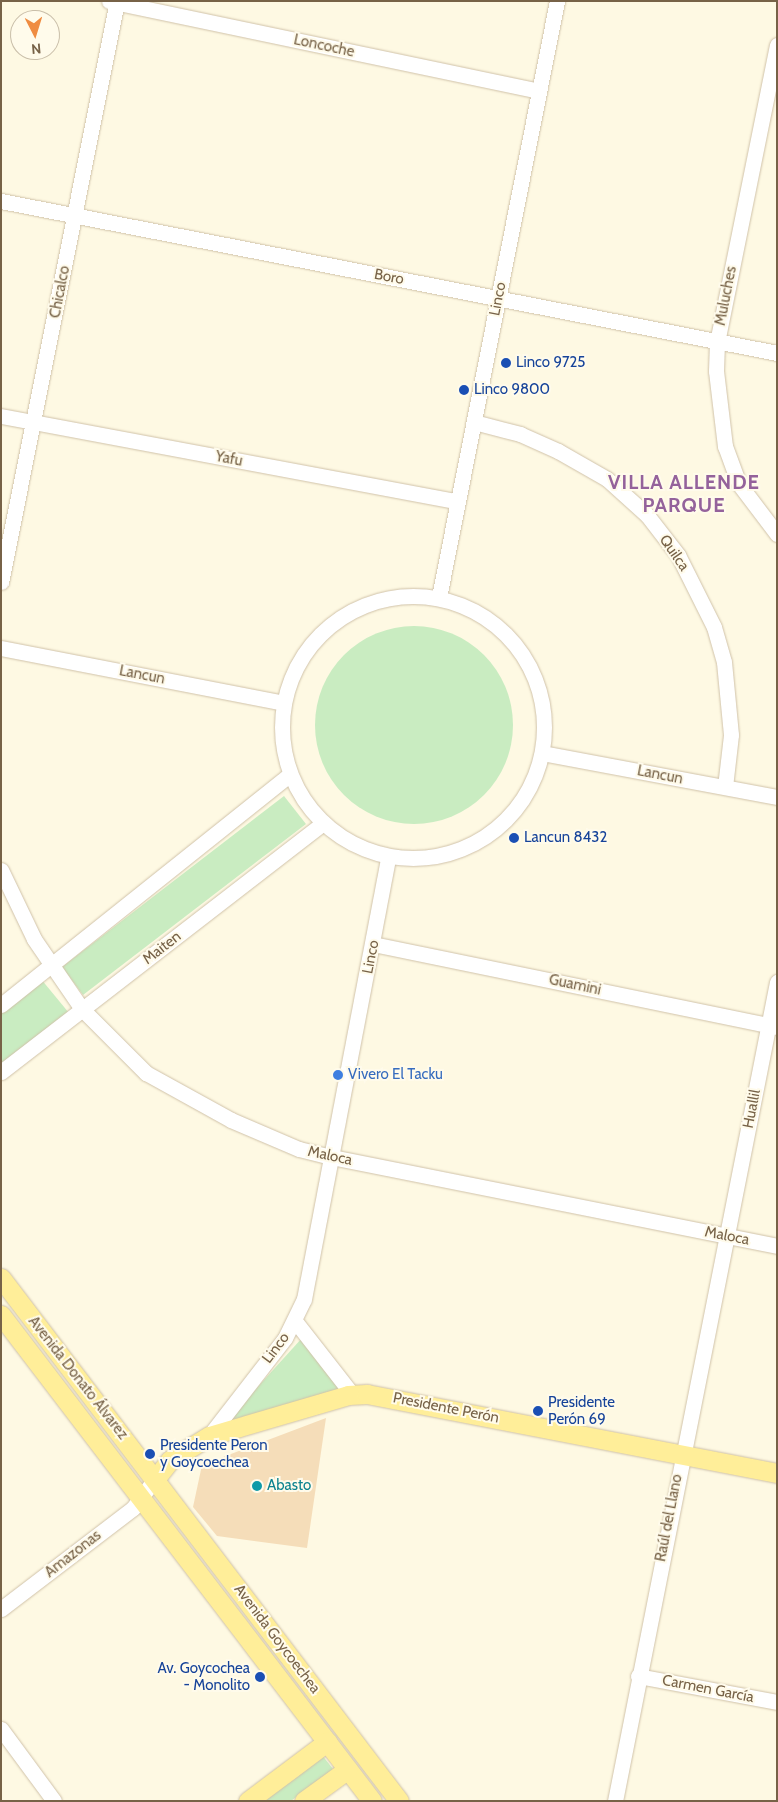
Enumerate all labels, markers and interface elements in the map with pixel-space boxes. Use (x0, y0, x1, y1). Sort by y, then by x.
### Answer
north arrow (10, 10, 60, 60)
street label: Loncoche (292, 31, 356, 61)
text: N (31, 40, 42, 58)
street label: Chicalco (46, 264, 74, 320)
street label: Boro (373, 265, 405, 289)
street label: Muluches (711, 265, 741, 327)
street label: Linco (486, 281, 510, 317)
place label: Linco 9725 (516, 354, 585, 372)
marker: Linco 9725 (500, 357, 512, 369)
place label: Linco 9800 (474, 381, 550, 399)
marker: Linco 9800 (458, 384, 470, 396)
street label: Yafu (214, 448, 244, 470)
district label: VILLA ALLENDE PARQUE (606, 470, 762, 517)
street label: Quilca (655, 531, 693, 575)
street label: Lancun (118, 662, 166, 688)
street label: Lancun (636, 762, 684, 788)
place label: Lancun 8432 (524, 829, 607, 847)
marker: Lancun 8432 (508, 832, 520, 844)
street label: Maiten (139, 928, 185, 968)
street label: Linco (359, 939, 383, 975)
street label: Guamini (547, 971, 603, 999)
place label: Vivero El Tacku (348, 1066, 443, 1084)
marker: Vivero El Tacku (332, 1069, 344, 1081)
street label: Huallil (739, 1088, 765, 1130)
street label: Maloca (306, 1143, 354, 1169)
street label: Maloca (703, 1223, 751, 1249)
street label: Avenida Donato Álvarez (24, 1313, 132, 1443)
street label: Linco (259, 1329, 293, 1367)
street label: Presidente Perón (391, 1389, 501, 1427)
place label: Presidente Perón 69 (548, 1393, 615, 1428)
marker: Presidente Perón 69 (532, 1405, 544, 1417)
place label: Presidente Peron y Goycoechea (160, 1436, 268, 1471)
marker: Presidente Peron y Goycoechea (144, 1448, 156, 1460)
street label: Raúl del Llano (652, 1473, 686, 1563)
place label: Abasto (267, 1477, 311, 1495)
marker: Abasto (251, 1480, 263, 1492)
street label: Amazonas (41, 1526, 105, 1582)
street label: Avenida Goycoechea (230, 1581, 324, 1697)
place label: Av. Goycochea - Monolito (158, 1659, 250, 1694)
marker: Av. Goycochea - Monolito (254, 1671, 266, 1683)
street label: Carmen García (661, 1671, 755, 1707)

